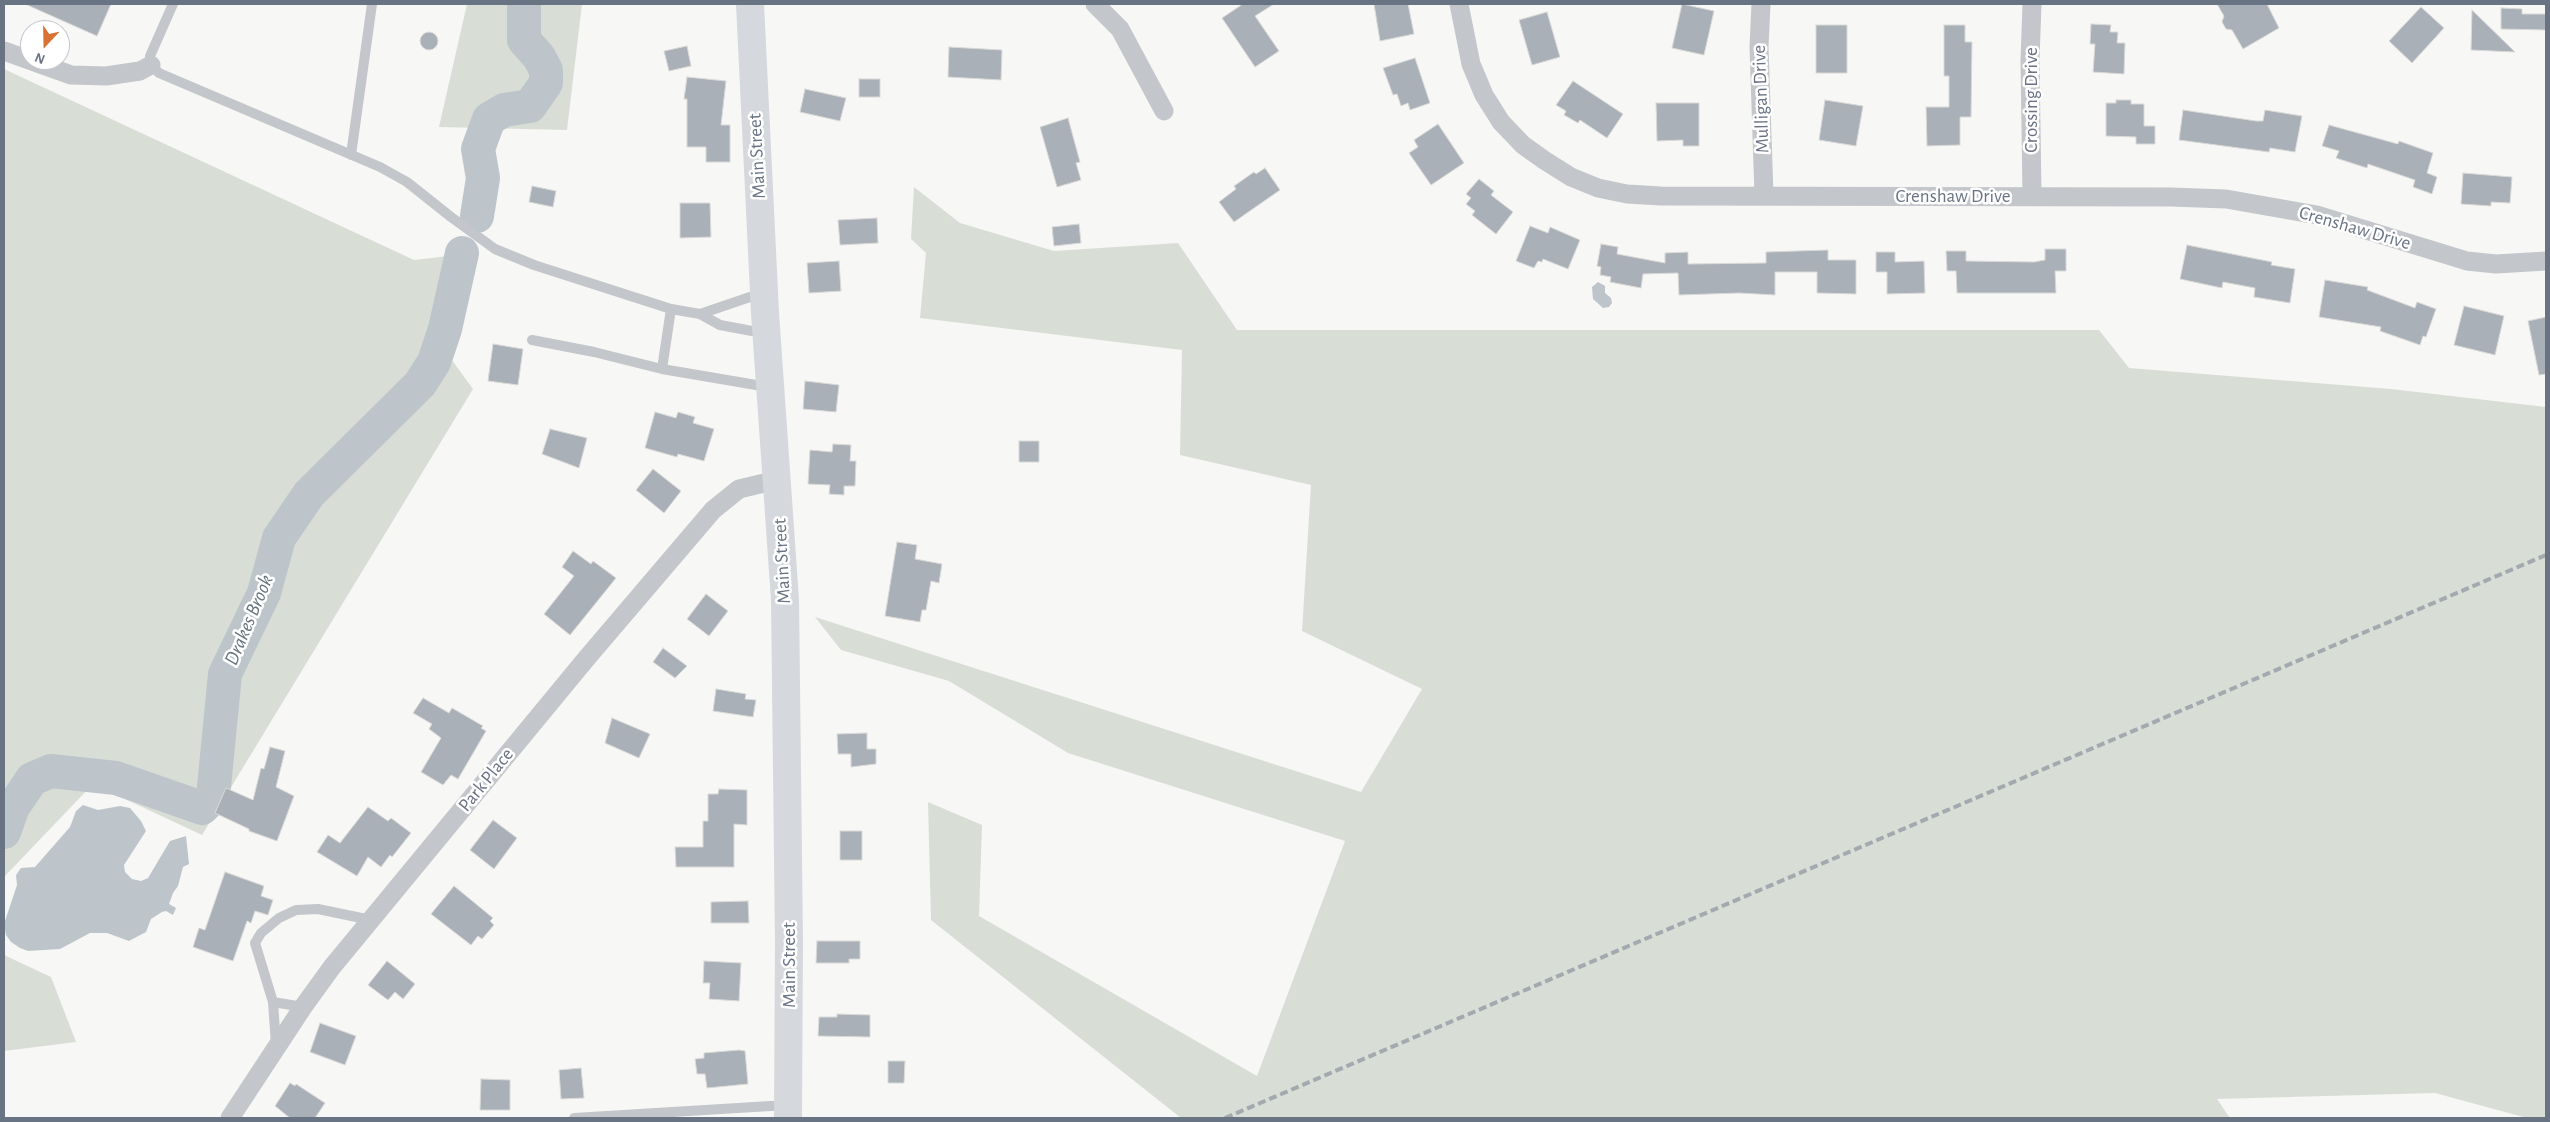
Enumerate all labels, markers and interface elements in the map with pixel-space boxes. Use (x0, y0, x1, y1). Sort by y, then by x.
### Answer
north arrow (20, 20, 70, 70)
street label: Mulligan Drive (1748, 44, 1774, 154)
street label: Crossing Drive (2020, 47, 2042, 153)
text: N (33, 50, 47, 66)
street label: Main Street (743, 113, 771, 199)
street label: Crenshaw Drive (1895, 185, 2011, 207)
street label: Crenshaw Drive (2297, 201, 2413, 255)
street label: Main Street (768, 518, 796, 604)
water label: Drakes Brook (219, 571, 279, 669)
street label: Park Place (453, 744, 519, 816)
street label: Main Street (778, 922, 800, 1008)

